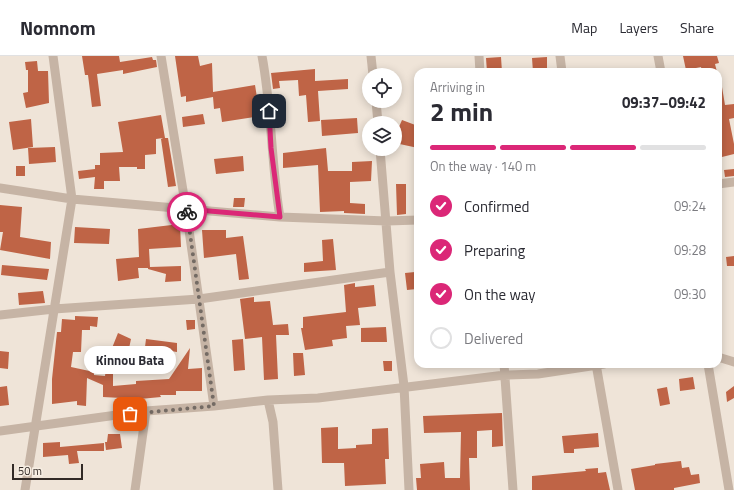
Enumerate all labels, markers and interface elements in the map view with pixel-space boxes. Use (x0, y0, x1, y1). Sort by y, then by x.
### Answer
text: Nomnom (20, 13, 96, 42)
text: Map (571, 17, 597, 38)
text: Layers (619, 17, 658, 38)
text: Share (680, 17, 714, 38)
map controls (362, 68, 402, 156)
button: locate (362, 68, 402, 108)
text: Arriving in (430, 77, 485, 97)
text: 09:37–09:42 (622, 91, 706, 114)
text: 2 min (430, 92, 493, 131)
pin (252, 94, 286, 128)
icon: home (258, 100, 280, 122)
button: layers (362, 116, 402, 156)
text: On the way · 140 m (430, 156, 536, 176)
courier (167, 192, 207, 232)
icon: check (430, 195, 452, 217)
text: Confirmed (464, 195, 529, 218)
text: 09:24 (674, 196, 706, 216)
icon: bike (176, 201, 198, 223)
icon: check (430, 239, 452, 261)
text: Preparing (464, 239, 525, 262)
text: 09:28 (674, 240, 706, 260)
icon: check (430, 283, 452, 305)
text: On the way (464, 283, 536, 306)
text: 09:30 (674, 284, 706, 304)
text: Delivered (464, 327, 523, 350)
callout: Kinnou Bata (84, 346, 176, 374)
text: Kinnou Bata (96, 350, 164, 370)
pin (113, 397, 147, 431)
icon: bag (119, 403, 141, 425)
scale bar (12, 462, 83, 481)
text: 50 m (18, 463, 42, 479)

